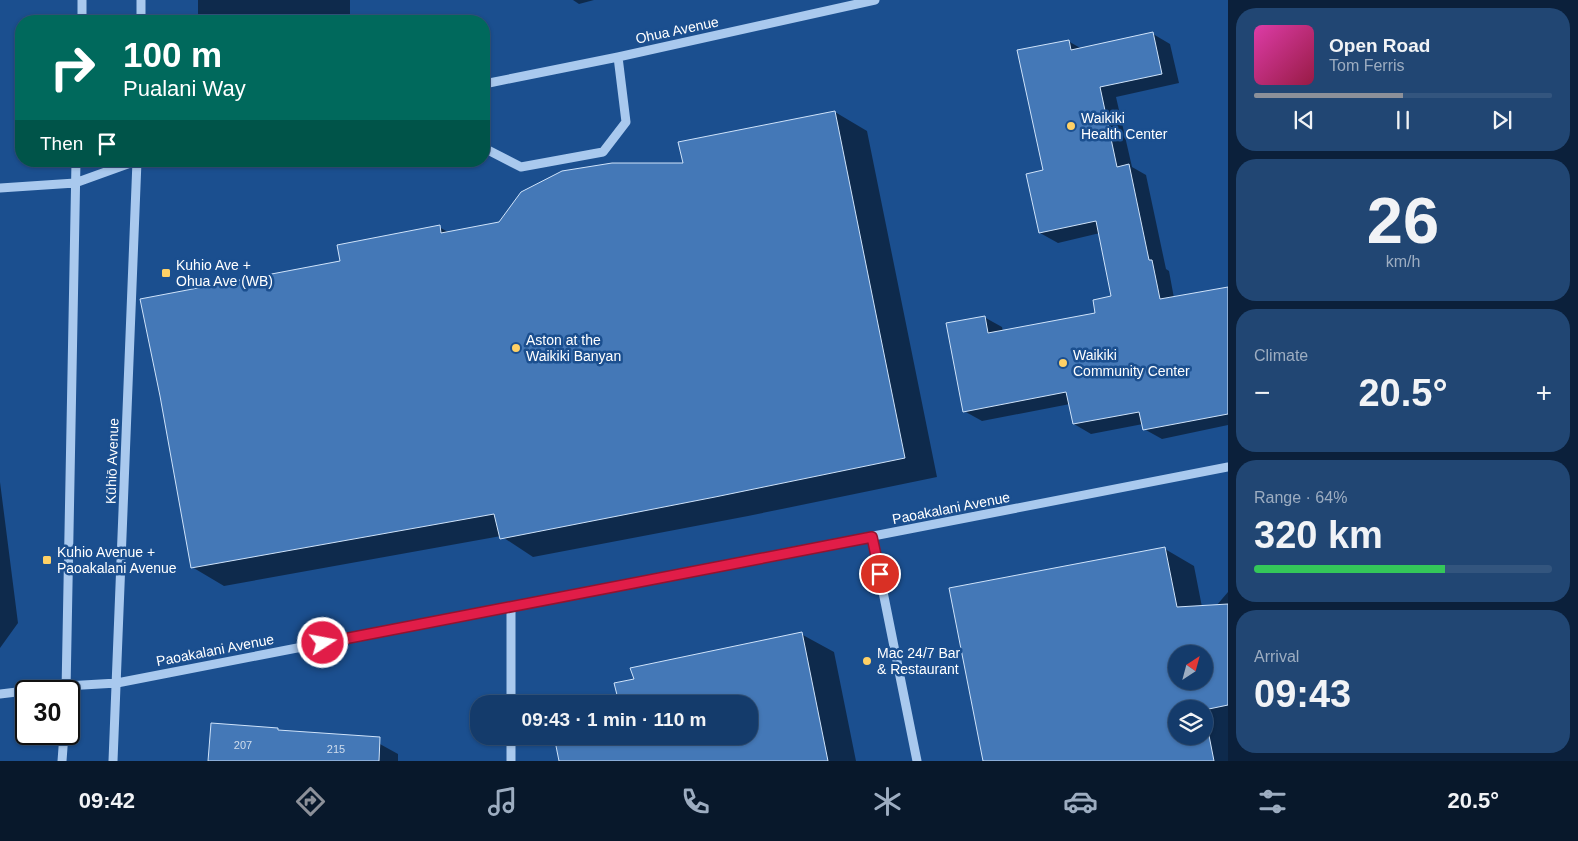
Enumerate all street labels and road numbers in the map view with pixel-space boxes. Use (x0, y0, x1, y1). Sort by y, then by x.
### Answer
street label: Ohua Avenue (634, 13, 720, 47)
street label: Kūhiō Avenue (103, 417, 122, 504)
street label: Paoakalani Avenue (891, 489, 1011, 527)
street label: Paoakalani Avenue (155, 631, 275, 669)

